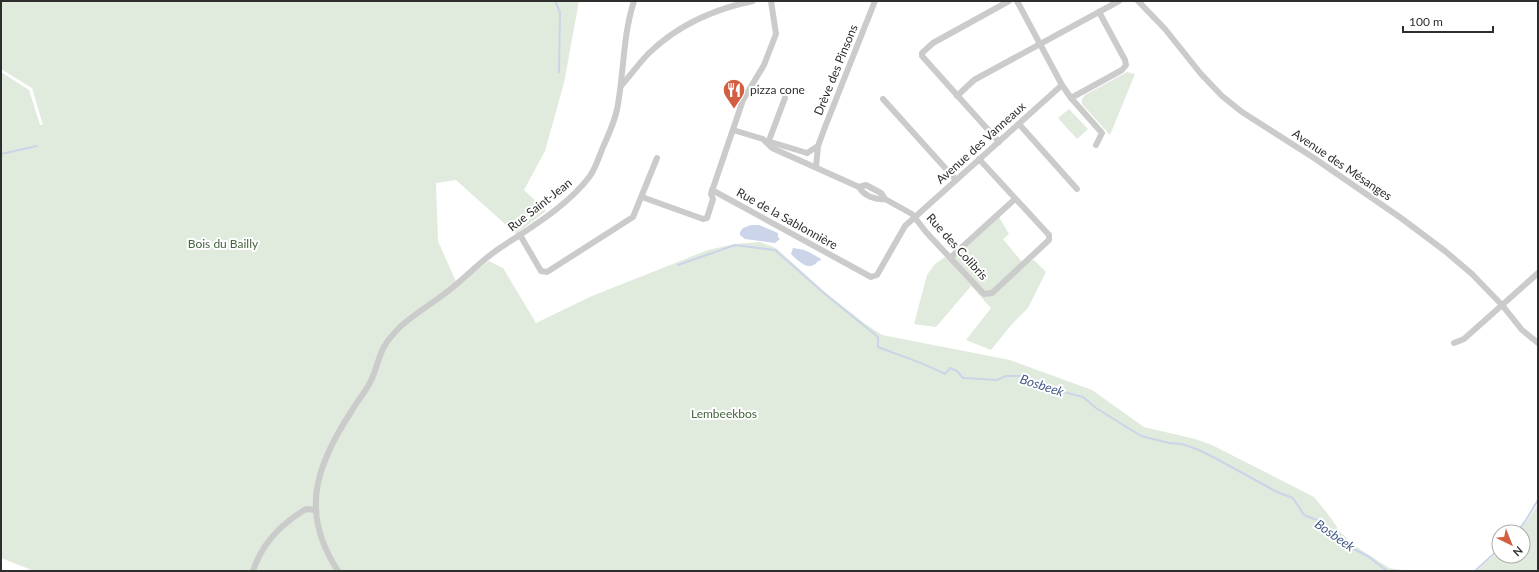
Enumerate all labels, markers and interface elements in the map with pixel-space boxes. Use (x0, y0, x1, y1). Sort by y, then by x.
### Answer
scale bar (1403, 8, 1493, 34)
text: 100 m (1409, 14, 1443, 29)
street label: Drève des Pinsons (810, 22, 861, 117)
restaurant icon: pizza cone (721, 77, 747, 110)
place label: pizza cone (750, 82, 805, 97)
street label: Avenue des Vanneaux (933, 98, 1029, 187)
street label: Avenue des Mésanges (1290, 126, 1395, 204)
street label: Rue Saint-Jean (505, 175, 575, 234)
street label: Rue de la Sablonnière (734, 185, 840, 253)
street label: Rue des Colibris (924, 210, 991, 283)
park label: Bois du Bailly (188, 236, 259, 251)
water label: Bosbeek (1018, 370, 1067, 400)
park label: Lembeekbos (691, 406, 757, 421)
water label: Bosbeek (1312, 516, 1359, 555)
north arrow (1491, 524, 1531, 564)
text: N (1511, 544, 1526, 559)

